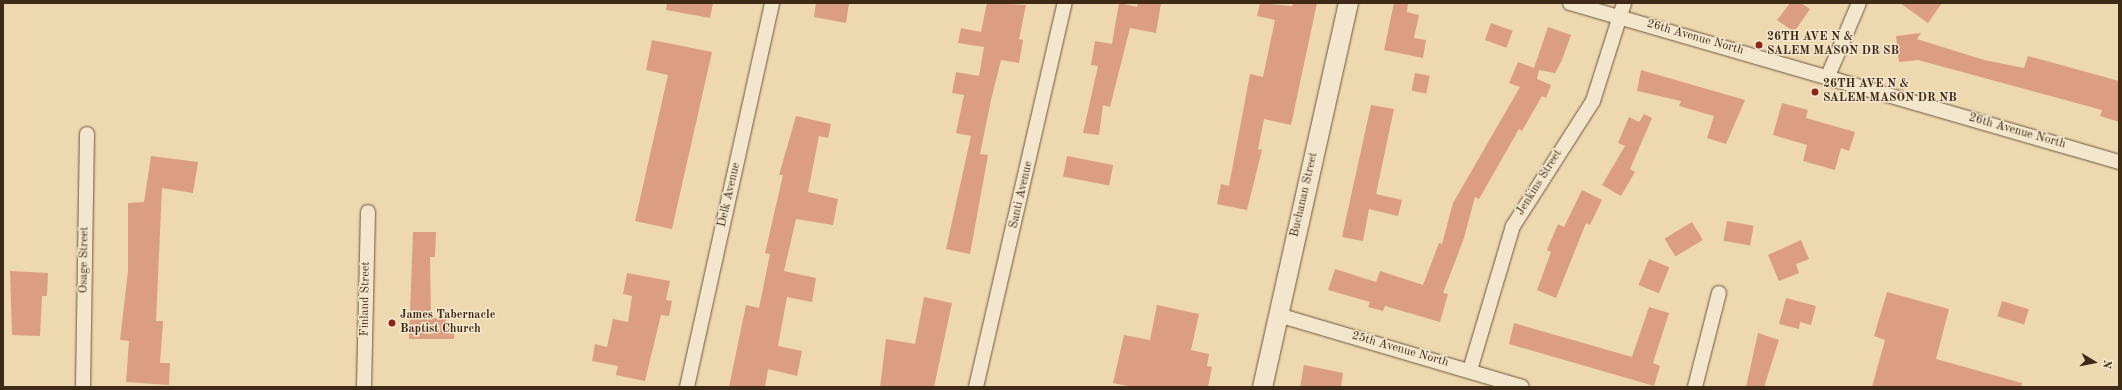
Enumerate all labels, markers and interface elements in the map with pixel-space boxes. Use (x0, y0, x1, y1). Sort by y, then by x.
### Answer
street label: 26th Avenue North (1645, 17, 1745, 59)
place label: 26TH AVE N & SALEM MASON DR SB (1767, 31, 1899, 59)
marker: 26TH AVE N & SALEM MASON DR SB (1754, 40, 1764, 50)
place label: 26TH AVE N & SALEM MASON DR NB (1823, 78, 1957, 106)
marker: 26TH AVE N & SALEM MASON DR NB (1810, 87, 1820, 97)
street label: 26th Avenue North (1967, 111, 2067, 153)
street label: Jenkins Street (1514, 147, 1566, 219)
street label: Buchanan Street (1288, 151, 1322, 239)
street label: Santi Avenue (1007, 160, 1037, 230)
street label: Delk Avenue (716, 161, 744, 229)
street label: Osage Street (77, 227, 93, 293)
street label: Finland Street (358, 261, 374, 337)
place label: James Tabernacle Baptist Church (400, 309, 495, 337)
marker: James Tabernacle Baptist Church (387, 318, 397, 328)
street label: 25th Avenue North (1350, 329, 1450, 371)
north arrow (2074, 342, 2114, 382)
text: N (2100, 359, 2112, 369)

